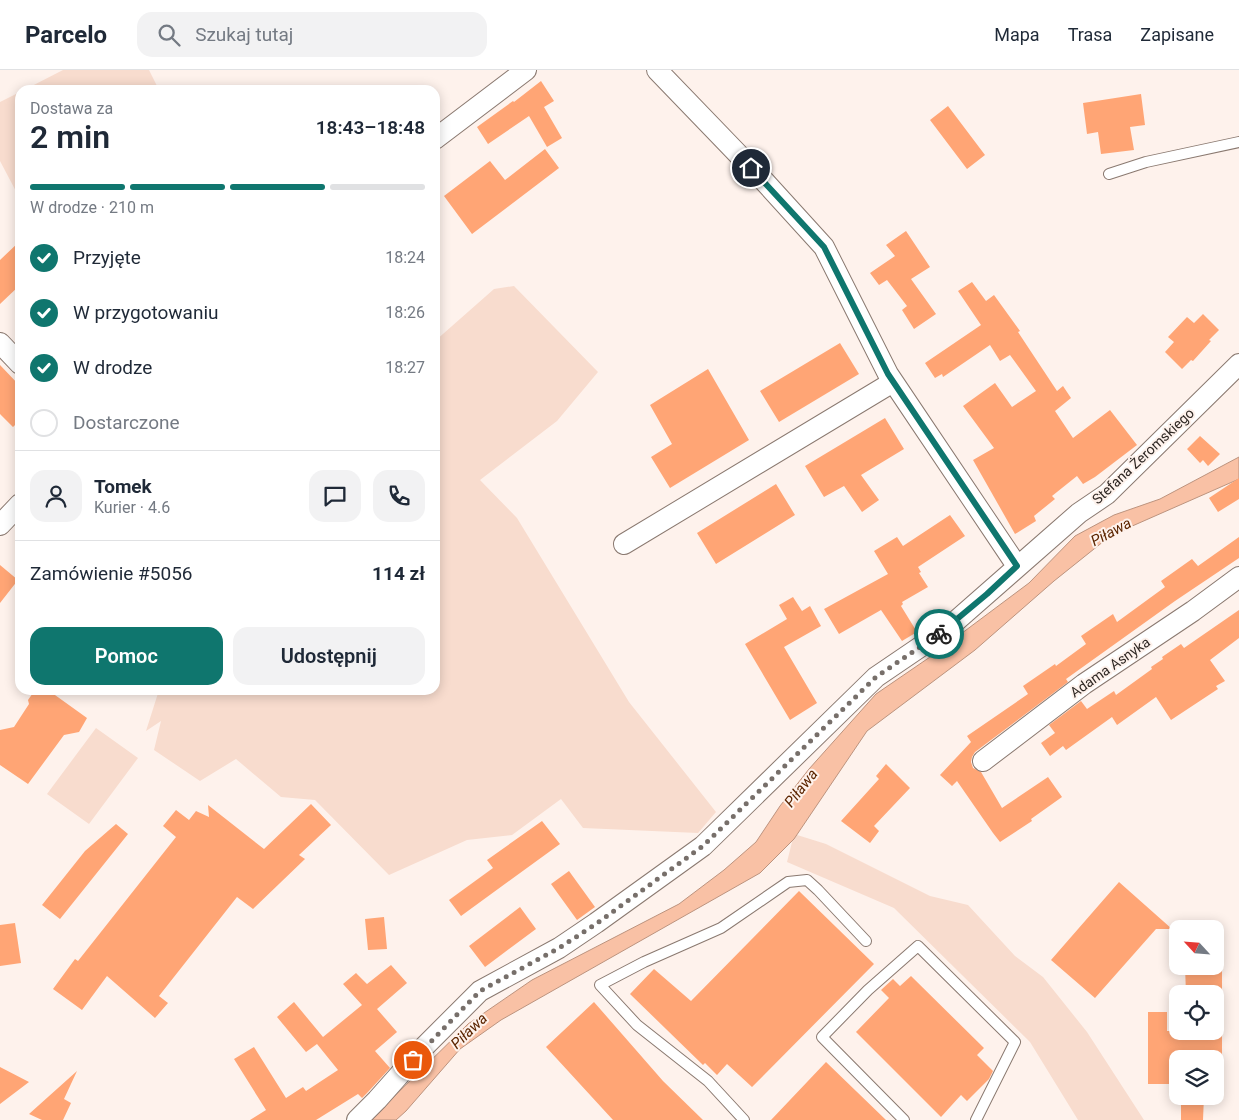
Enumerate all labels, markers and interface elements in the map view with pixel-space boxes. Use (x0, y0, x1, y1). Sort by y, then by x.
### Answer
search box (137, 12, 487, 57)
text: Parcelo (25, 21, 107, 49)
icon: search (155, 21, 183, 49)
text: Szukaj tutaj (195, 23, 293, 46)
text: Mapa (994, 24, 1040, 45)
text: Trasa (1068, 24, 1112, 45)
text: Zapisane (1140, 24, 1214, 45)
text: Dostawa za (30, 99, 113, 118)
text: 18:43–18:48 (316, 116, 425, 139)
text: 2 min (30, 118, 110, 156)
pin (730, 147, 772, 189)
icon: home (737, 154, 765, 182)
text: W drodze · 210 m (30, 198, 154, 217)
icon: check (30, 244, 58, 272)
text: Przyjęte (73, 246, 141, 269)
text: 18:24 (385, 248, 425, 267)
icon: check (30, 299, 58, 327)
text: W przygotowaniu (73, 301, 219, 324)
text: 18:26 (385, 303, 425, 322)
icon: check (30, 354, 58, 382)
text: W drodze (73, 356, 152, 379)
text: 18:27 (385, 358, 425, 377)
street label: Stefana Żeromskiego (1089, 405, 1197, 507)
text: Dostarczone (73, 411, 180, 434)
button: person (30, 470, 82, 522)
button: chat (309, 470, 361, 522)
button: phone (373, 470, 425, 522)
text: Tomek (94, 475, 152, 498)
text: Kurier · 4.6 (94, 498, 170, 517)
water label: Piława (1088, 514, 1134, 550)
text: Zamówienie #5056 (30, 562, 193, 585)
text: 114 zł (372, 562, 425, 585)
courier (914, 609, 964, 659)
icon: bike (925, 620, 953, 648)
button: Pomoc (30, 627, 223, 685)
button: Udostępnij (233, 627, 425, 685)
street label: Adama Asnyka (1067, 634, 1153, 700)
water label: Piława (781, 765, 822, 811)
north arrow (1169, 920, 1224, 975)
map controls (1169, 920, 1224, 1105)
button: locate (1169, 985, 1224, 1040)
water label: Piława (447, 1009, 491, 1053)
pin (392, 1039, 434, 1081)
icon: bag (399, 1046, 427, 1074)
button: layers (1169, 1050, 1224, 1105)

